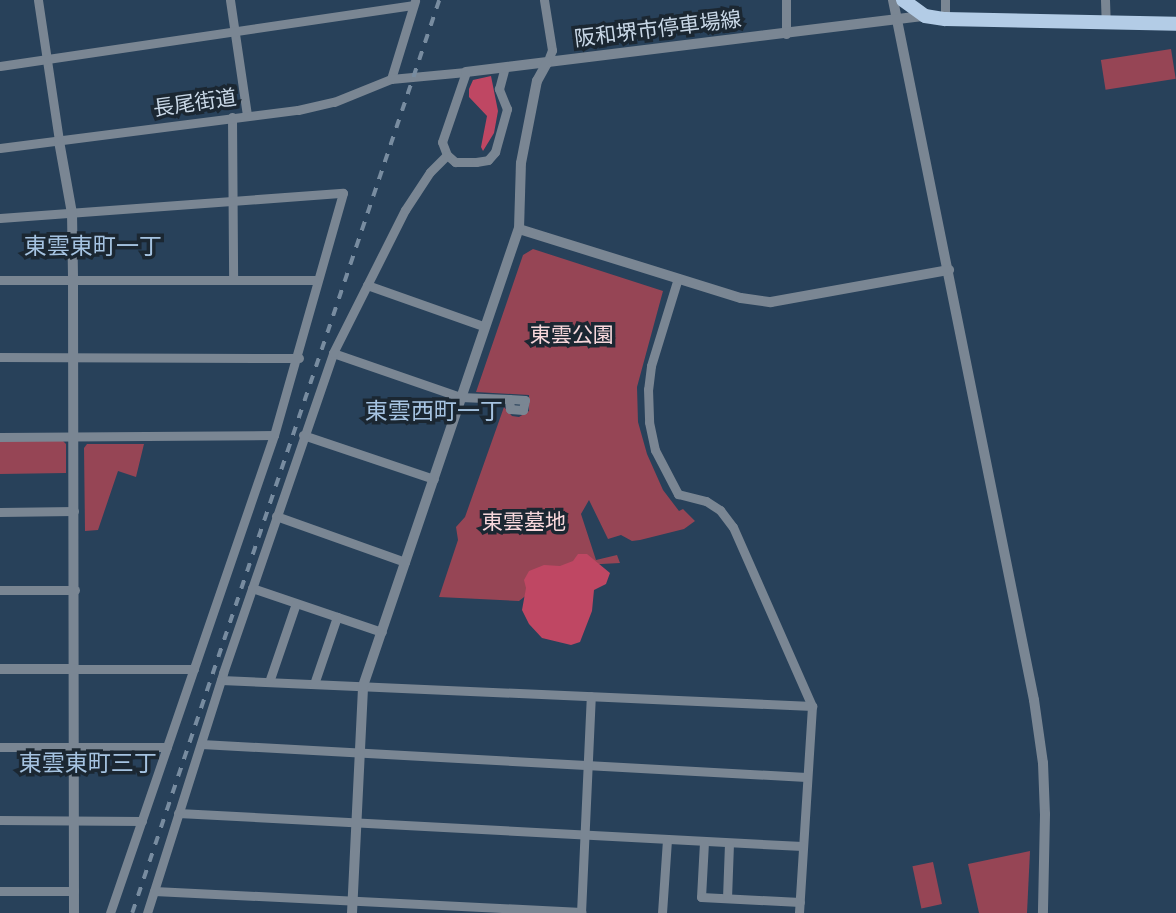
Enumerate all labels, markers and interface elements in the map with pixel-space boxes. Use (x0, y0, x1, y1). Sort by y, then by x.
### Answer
street label: 阪和堺市停車場線 (573, 7, 743, 53)
street label: 長尾街道 (152, 86, 238, 122)
district label: 東雲東町一丁 (24, 233, 162, 261)
park label: 東雲公園 (530, 323, 614, 349)
district label: 東雲西町一丁 (365, 398, 503, 426)
park label: 東雲墓地 (482, 510, 566, 536)
district label: 東雲東町三丁 (19, 750, 157, 778)

